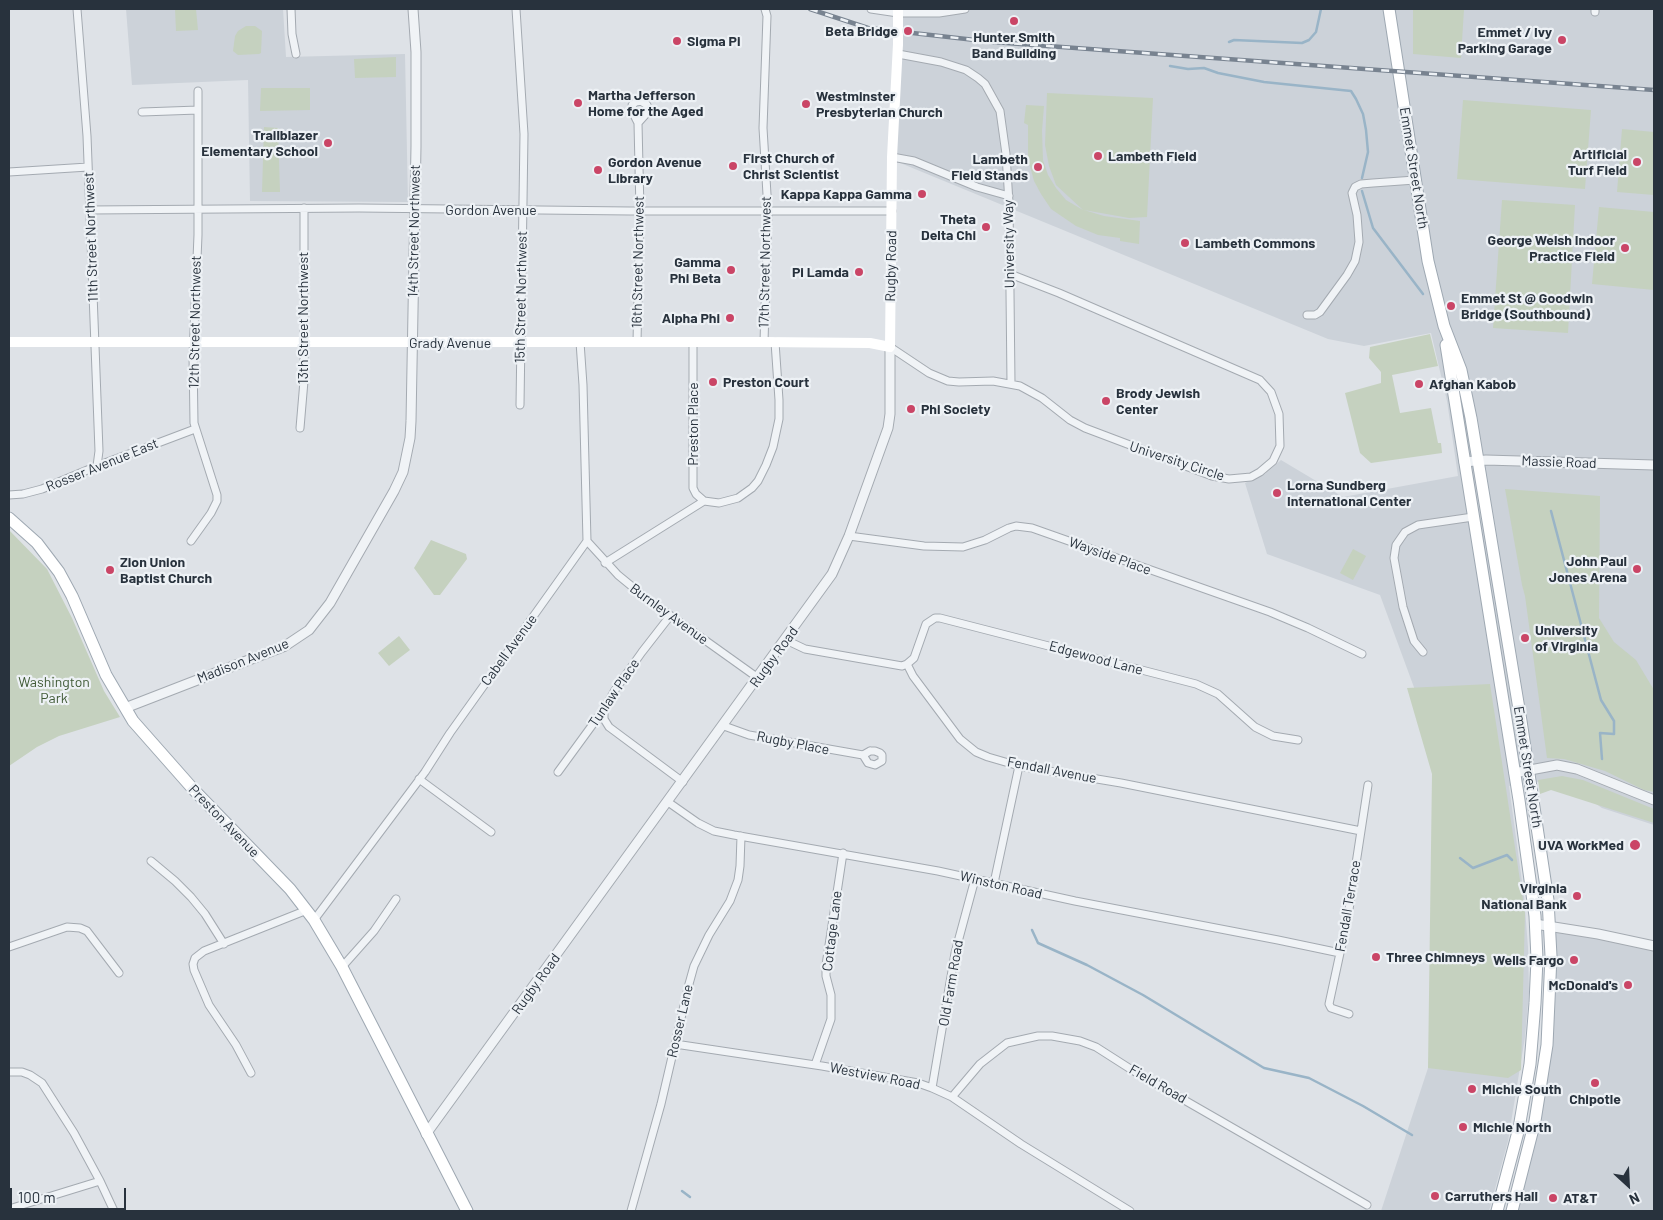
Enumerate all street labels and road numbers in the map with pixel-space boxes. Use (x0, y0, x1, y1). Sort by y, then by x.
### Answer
street label: Emmet Street North (1396, 106, 1432, 230)
street label: 14th Street Northwest (404, 164, 424, 298)
street label: 11th Street Northwest (80, 172, 102, 302)
street label: 16th Street Northwest (628, 196, 648, 328)
street label: 17th Street Northwest (755, 196, 775, 328)
street label: University Way (1000, 199, 1018, 289)
street label: Gordon Avenue (445, 202, 537, 218)
street label: Rugby Road (882, 230, 900, 302)
street label: 15th Street Northwest (511, 231, 531, 363)
street label: 13th Street Northwest (295, 252, 311, 384)
street label: 12th Street Northwest (185, 255, 205, 389)
street label: Grady Avenue (409, 335, 491, 351)
street label: Preston Place (685, 382, 701, 466)
street label: Rosser Avenue East (43, 435, 161, 495)
street label: University Circle (1127, 438, 1227, 484)
street label: Massie Road (1521, 452, 1597, 472)
street label: Wayside Place (1067, 533, 1153, 579)
street label: Burnley Avenue (626, 580, 712, 648)
street label: Cabell Avenue (477, 611, 541, 689)
street label: Rugby Road (746, 623, 802, 691)
street label: Madison Avenue (195, 635, 291, 687)
street label: Edgewood Lane (1047, 637, 1145, 679)
street label: Tunlaw Place (585, 656, 643, 730)
street label: Emmet Street North (1510, 705, 1546, 829)
street label: Rugby Place (755, 728, 831, 758)
street label: Fendall Avenue (1006, 753, 1098, 787)
street label: Preston Avenue (185, 781, 263, 861)
street label: Fendall Terrace (1332, 859, 1364, 953)
street label: Winston Road (958, 867, 1044, 903)
street label: Cottage Lane (819, 890, 845, 972)
street label: Old Farm Road (935, 938, 967, 1028)
street label: Rugby Road (508, 950, 564, 1018)
street label: Rosser Lane (663, 983, 697, 1059)
street label: Westview Road (828, 1059, 922, 1093)
street label: Field Road (1126, 1061, 1190, 1107)

